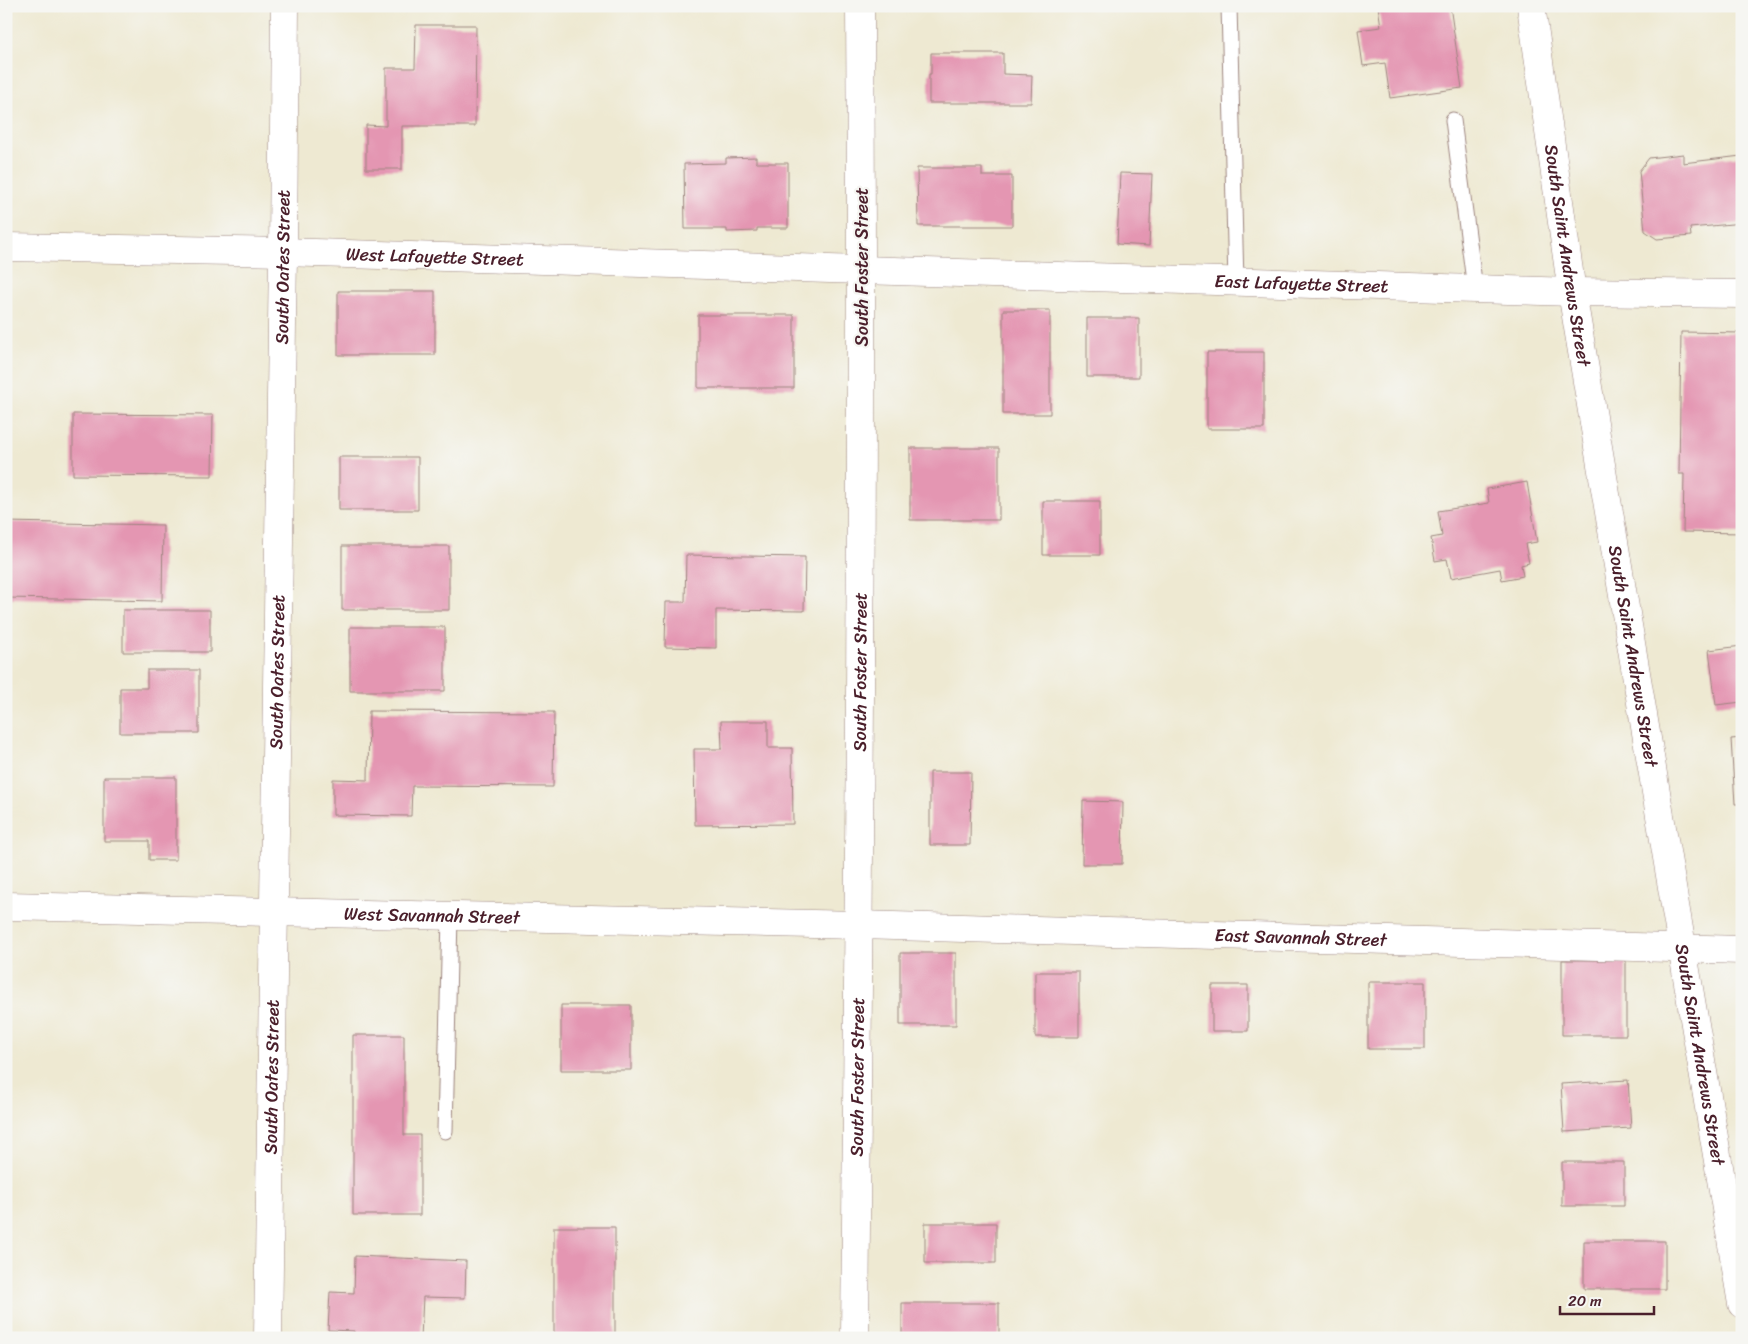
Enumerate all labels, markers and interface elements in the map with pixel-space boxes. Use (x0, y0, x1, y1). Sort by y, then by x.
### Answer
street label: South Saint Andrews Street (1535, 142, 1600, 370)
street label: South Foster Street (846, 187, 878, 347)
street label: South Oates Street (266, 189, 300, 345)
street label: West Lafayette Street (345, 238, 524, 275)
street label: East Lafayette Street (1214, 265, 1389, 302)
street label: South Saint Andrews Street (1599, 543, 1668, 770)
street label: South Foster Street (844, 592, 876, 752)
street label: South Oates Street (260, 594, 294, 750)
street label: West Savannah Street (343, 898, 521, 933)
street label: East Savannah Street (1214, 919, 1388, 956)
street label: South Saint Andrews Street (1666, 941, 1735, 1168)
street label: South Foster Street (841, 997, 874, 1157)
street label: South Oates Street (255, 999, 289, 1155)
scale bar (1560, 1284, 1654, 1316)
text: 20 m (1568, 1288, 1602, 1314)

